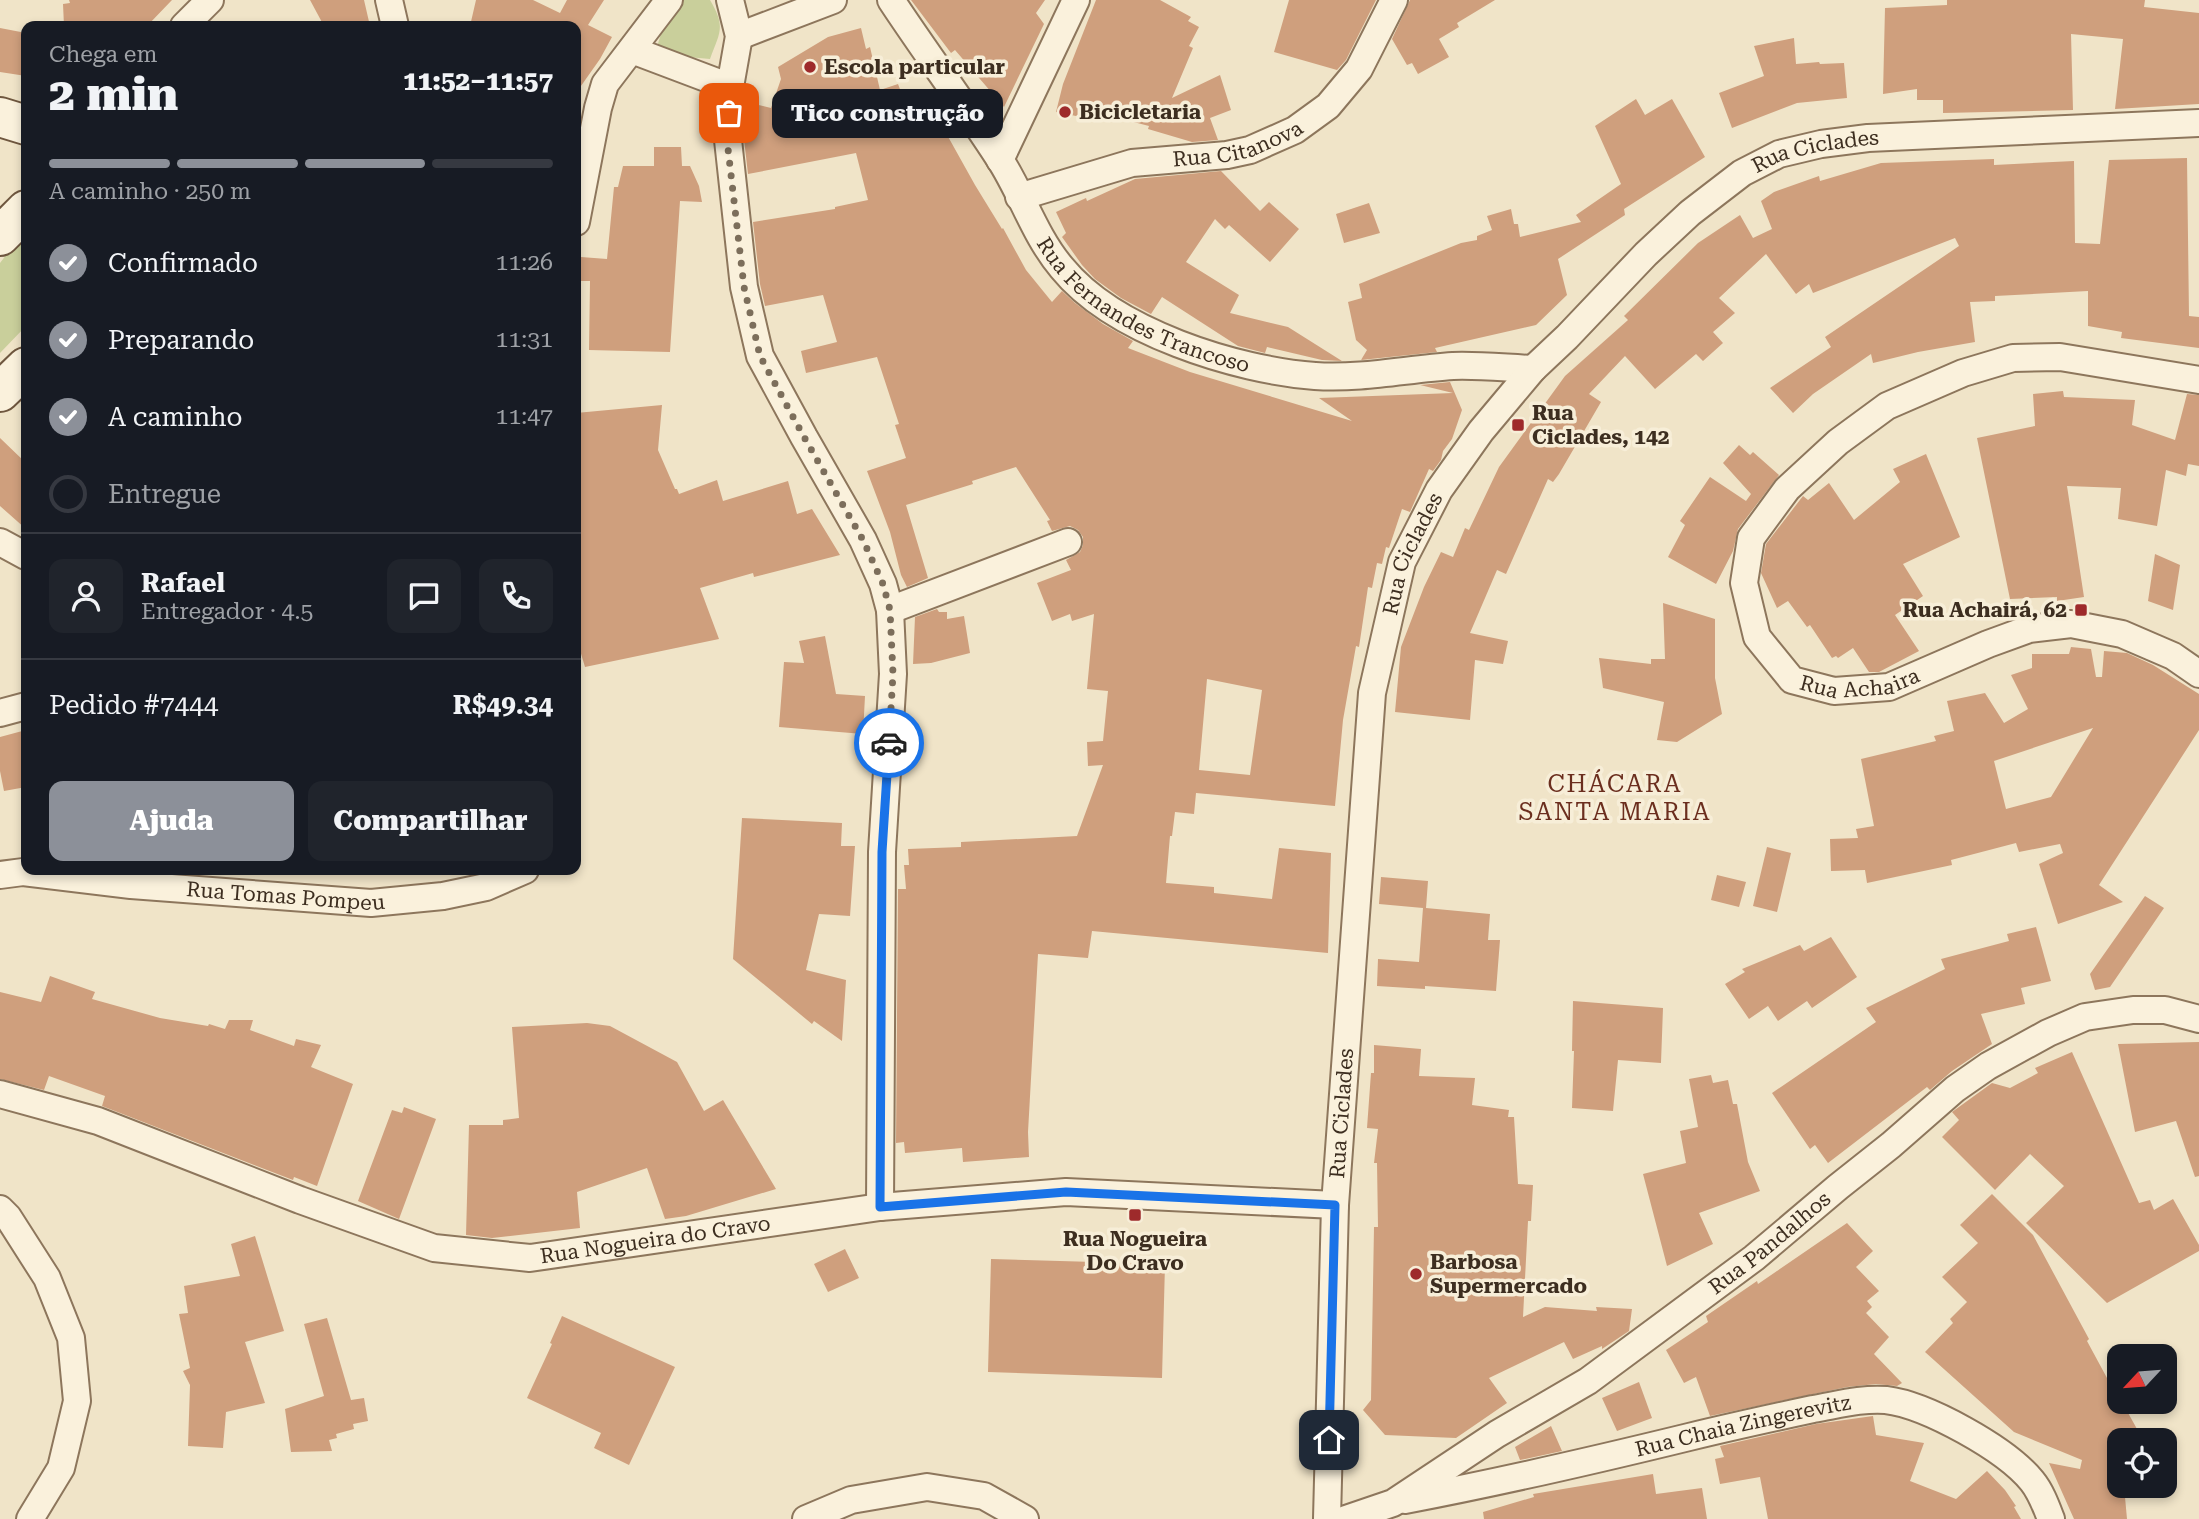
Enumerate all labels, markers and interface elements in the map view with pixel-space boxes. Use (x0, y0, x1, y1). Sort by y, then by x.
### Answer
text: Chega em (49, 41, 157, 68)
place label: Escola particular (824, 55, 1006, 79)
marker: Escola particular (802, 59, 818, 75)
text: 11:52–11:57 (403, 66, 553, 96)
text: 2 min (49, 67, 178, 121)
pin (699, 83, 759, 143)
callout: Tico construção (771, 88, 1002, 138)
icon: bag (710, 94, 748, 132)
text: Tico construção (791, 100, 984, 127)
place label: Bicicletaria (1079, 100, 1202, 124)
marker: Bicicletaria (1057, 104, 1073, 120)
street label: Rua Citanova (1172, 116, 1308, 172)
street label: Rua Ciclades (1748, 126, 1879, 178)
text: A caminho · 250 m (49, 178, 251, 205)
street label: Rua Fernandes Trancoso (1032, 233, 1252, 377)
icon: check (49, 244, 87, 282)
text: Confirmado (108, 248, 258, 278)
text: 11:26 (496, 249, 553, 276)
icon: check (49, 321, 87, 359)
text: Preparando (108, 325, 254, 355)
text: 11:31 (496, 326, 553, 353)
icon: check (49, 398, 87, 436)
place label: Rua Ciclades, 142 (1532, 401, 1669, 449)
text: A caminho (108, 402, 243, 432)
text: 11:47 (496, 403, 553, 430)
marker: Rua Ciclades, 142 (1510, 417, 1526, 433)
text: Entregue (108, 479, 221, 509)
street label: Rua Ciclades (1378, 489, 1448, 617)
button: person (49, 559, 123, 633)
button: chat (387, 559, 461, 633)
button: phone (479, 559, 553, 633)
text: Rafael (141, 568, 225, 598)
text: Entregador · 4.5 (141, 598, 313, 625)
place label: Rua Achairá, 62 (1903, 598, 2067, 622)
marker: Rua Achairá, 62 (2073, 602, 2089, 618)
street label: Rua Achaira (1797, 663, 1924, 704)
text: Pedido #7444 (49, 690, 218, 720)
text: R$49.34 (453, 690, 553, 720)
courier (854, 708, 924, 778)
icon: car (870, 724, 908, 762)
district label: CHÁCARA SANTA MARIA (1519, 769, 1711, 826)
button: Ajuda (49, 781, 294, 861)
button: Compartilhar (308, 781, 553, 861)
street label: Rua Tomas Pompeu (185, 877, 386, 915)
street label: Rua Ciclades (1325, 1047, 1358, 1179)
street label: Rua Pandalhos (1704, 1187, 1835, 1299)
marker: Rua Nogueira Do Cravo (1127, 1207, 1143, 1223)
street label: Rua Nogueira do Cravo (538, 1211, 772, 1268)
place label: Rua Nogueira Do Cravo (1063, 1227, 1208, 1275)
place label: Barbosa Supermercado (1430, 1250, 1587, 1298)
marker: Barbosa Supermercado (1408, 1266, 1424, 1282)
north arrow (2107, 1344, 2177, 1414)
map controls (2107, 1344, 2177, 1498)
street label: Rua Chaia Zingerevitz (1633, 1390, 1853, 1462)
pin (1299, 1410, 1359, 1470)
icon: home (1310, 1421, 1348, 1459)
button: locate (2107, 1428, 2177, 1498)

